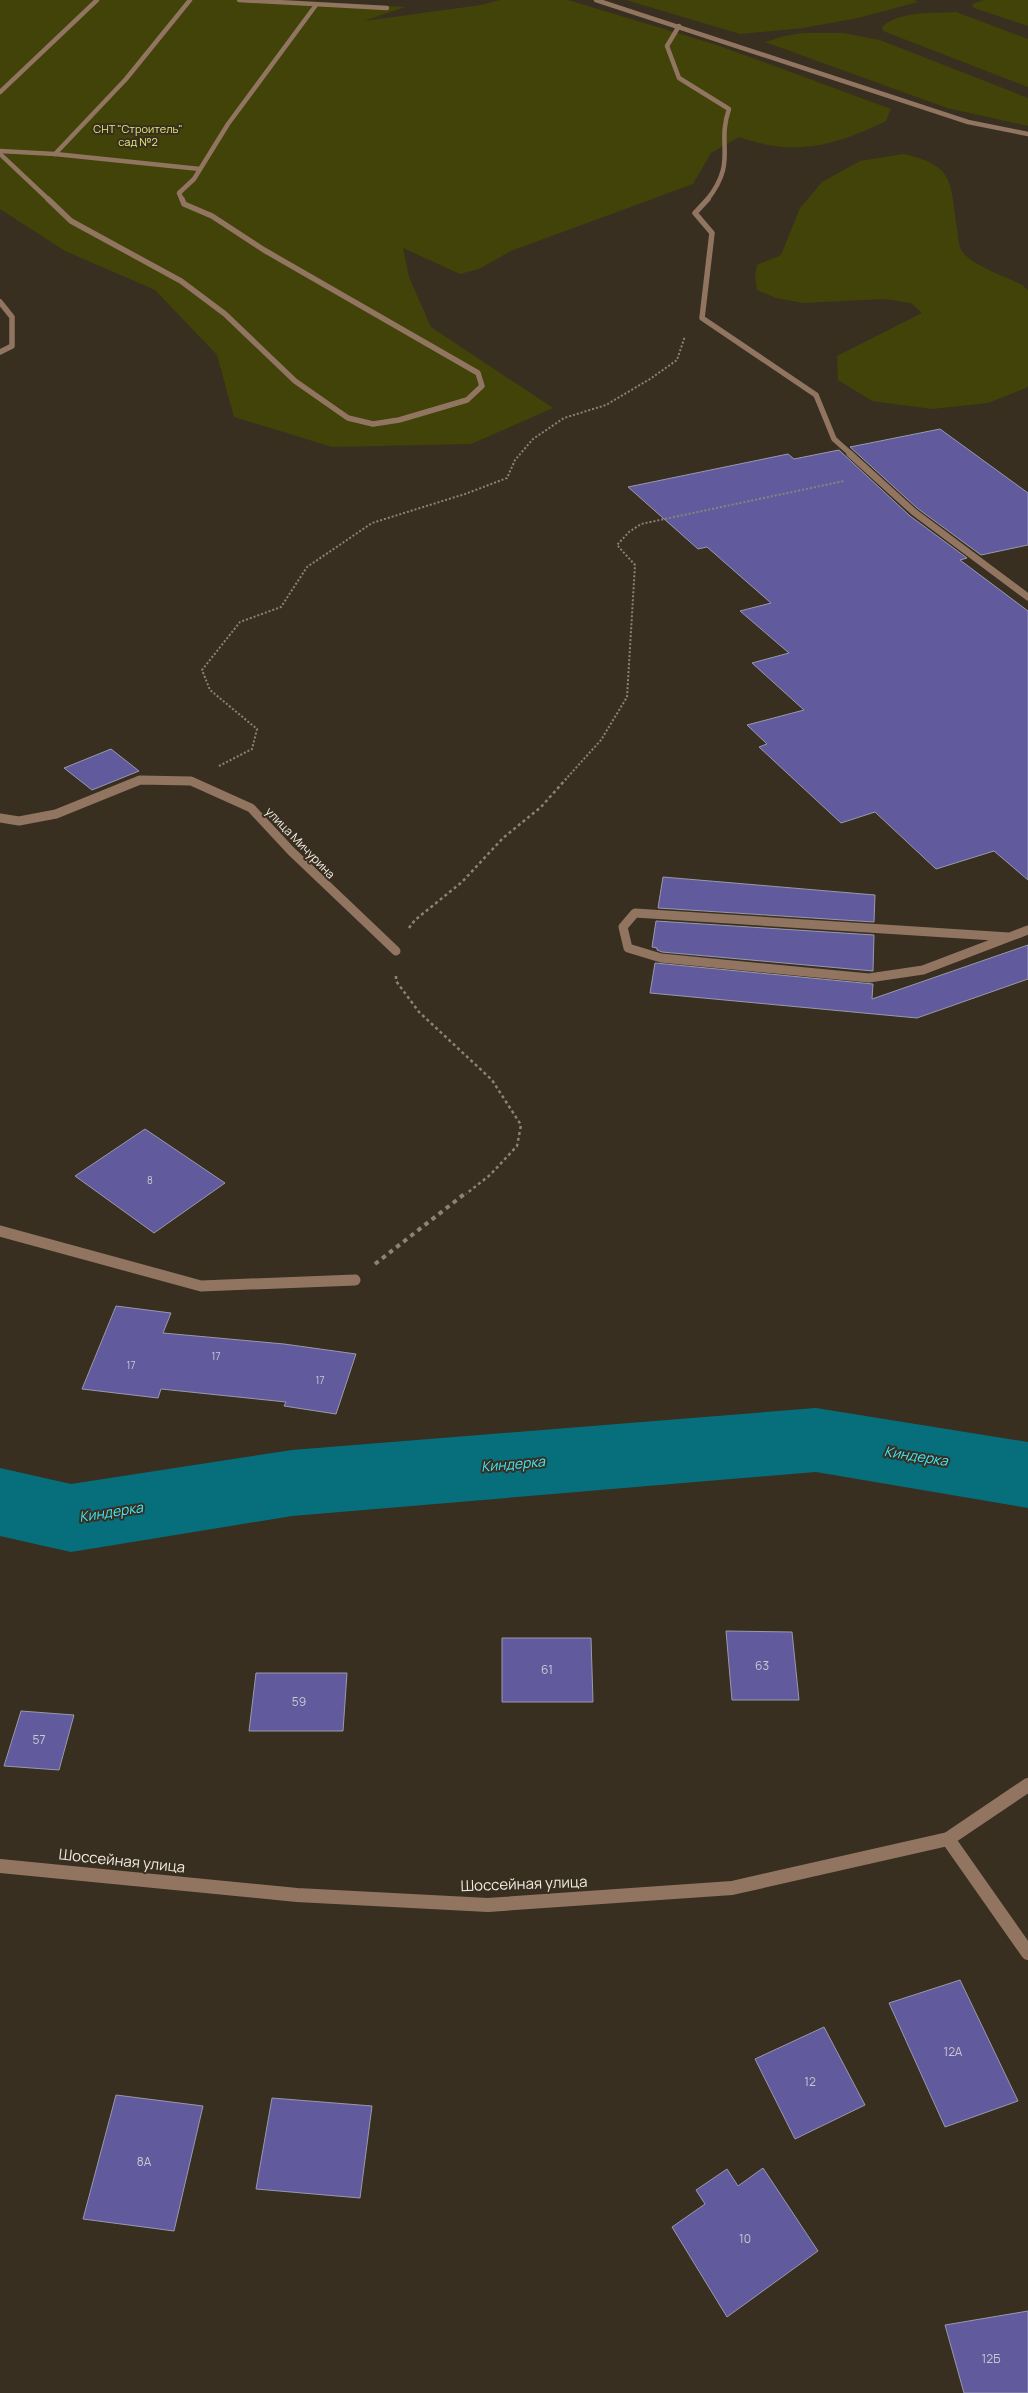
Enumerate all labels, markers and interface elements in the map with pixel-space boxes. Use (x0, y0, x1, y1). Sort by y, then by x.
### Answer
park label: СНТ "Строитель" сад №2 (93, 121, 183, 149)
street label: улица Мичурина (262, 803, 339, 882)
house number: 8 (147, 1173, 153, 1187)
house number: 17 (212, 1349, 220, 1363)
house number: 17 (127, 1358, 135, 1372)
house number: 17 (316, 1373, 324, 1387)
water label: Киндерка (883, 1441, 950, 1470)
water label: Киндерка (480, 1451, 547, 1476)
water label: Киндерка (78, 1497, 145, 1526)
house number: 63 (755, 1657, 769, 1674)
house number: 61 (541, 1661, 553, 1678)
house number: 59 (292, 1693, 306, 1710)
house number: 57 (33, 1731, 45, 1748)
street label: Шоссейная улица (58, 1843, 186, 1878)
street label: Шоссейная улица (460, 1871, 588, 1896)
house number: 12А (944, 2043, 963, 2060)
house number: 12 (804, 2073, 816, 2090)
house number: 8А (137, 2153, 152, 2170)
house number: 10 (739, 2230, 751, 2247)
house number: 12Б (982, 2350, 1000, 2367)

